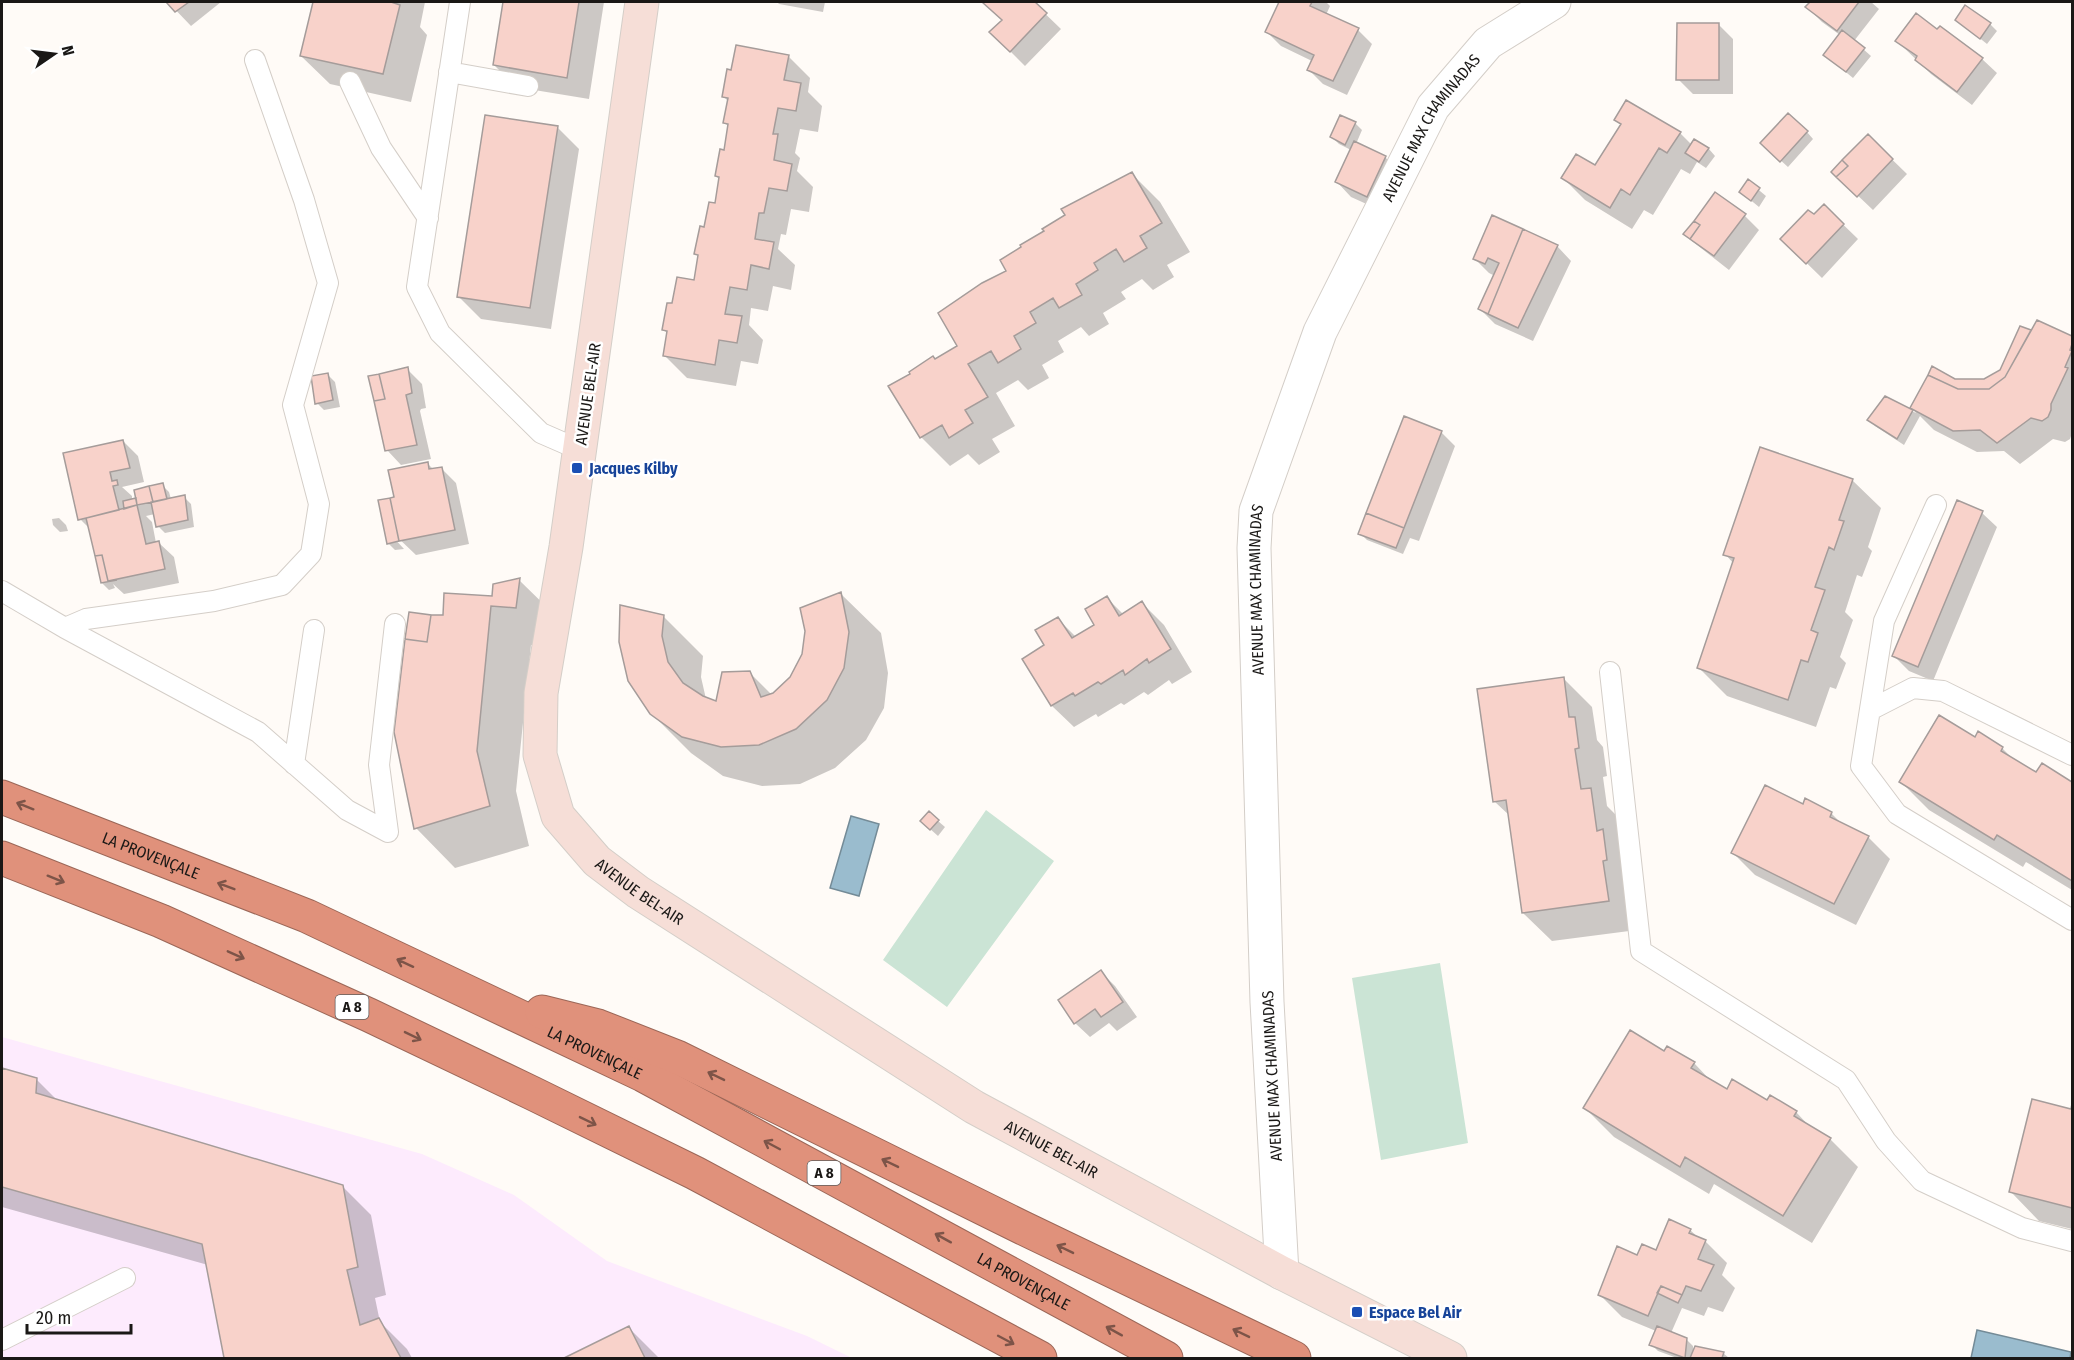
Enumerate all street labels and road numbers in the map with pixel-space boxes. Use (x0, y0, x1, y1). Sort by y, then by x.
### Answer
street label: AVENUE MAX CHAMINADAS (1378, 50, 1484, 204)
street label: AVENUE BEL-AIR (571, 341, 605, 446)
street label: AVENUE MAX CHAMINADAS (1244, 501, 1267, 675)
street label: LA PROVENÇALE (100, 828, 202, 883)
street label: AVENUE BEL-AIR (592, 854, 688, 929)
street label: AVENUE MAX CHAMINADAS (1258, 990, 1286, 1162)
road number: A 8 (336, 995, 368, 1019)
street label: LA PROVENÇALE (544, 1022, 645, 1083)
street label: AVENUE BEL-AIR (1002, 1116, 1102, 1182)
road number: A 8 (808, 1161, 840, 1185)
street label: LA PROVENÇALE (974, 1248, 1073, 1314)

